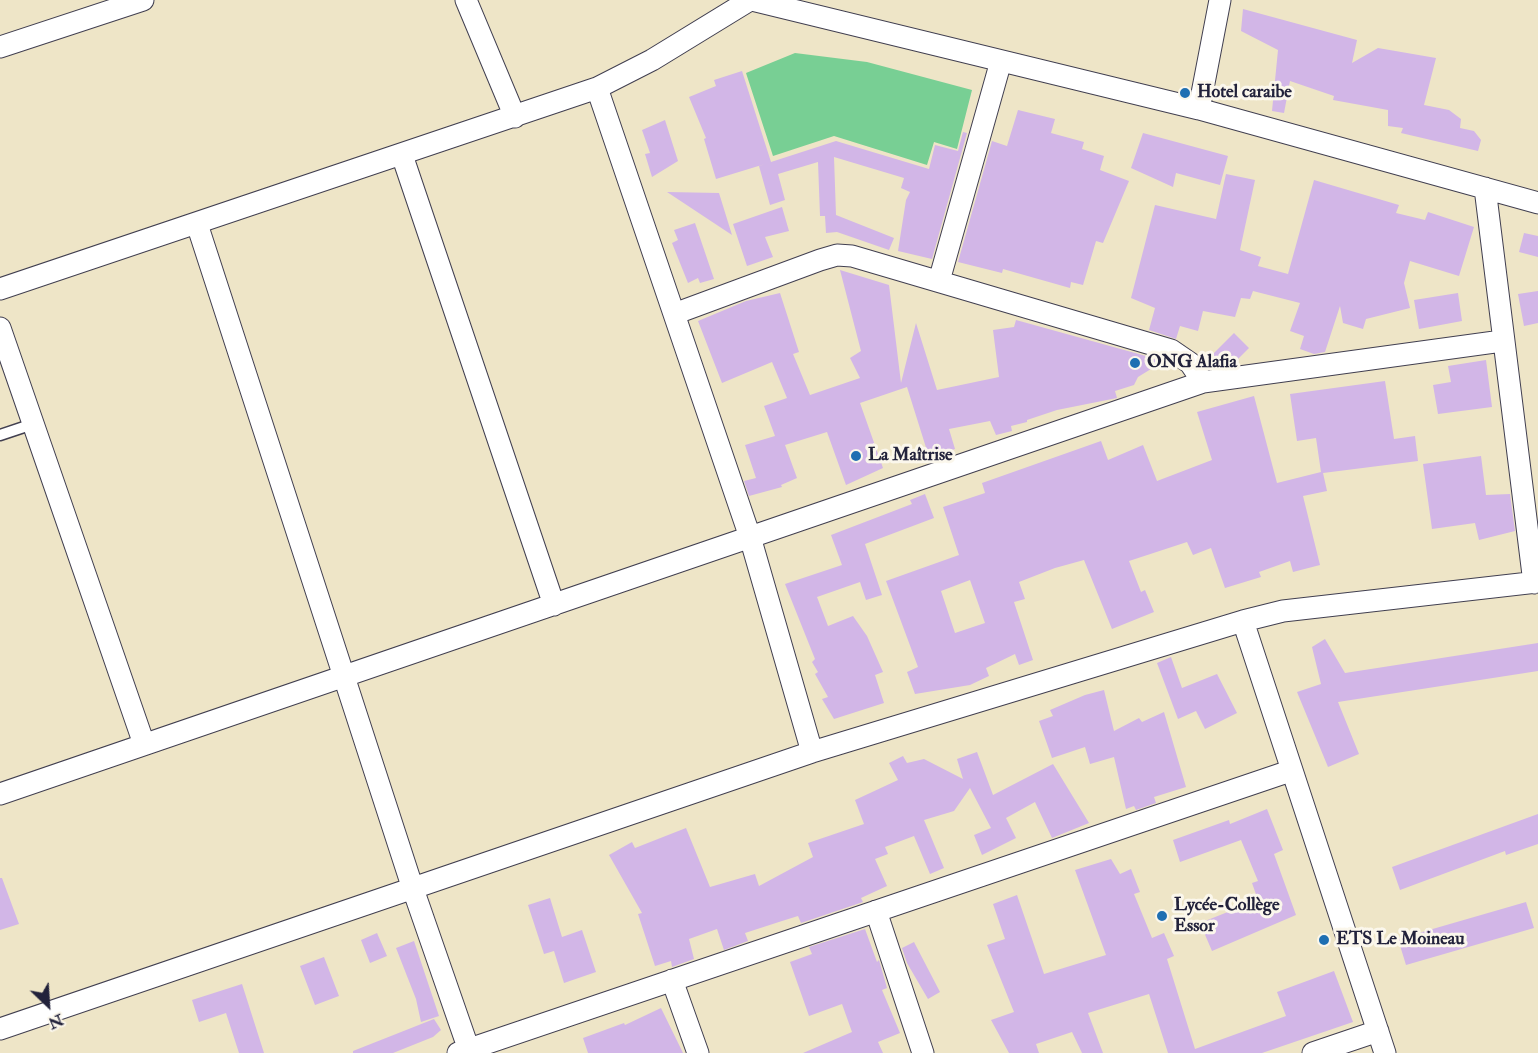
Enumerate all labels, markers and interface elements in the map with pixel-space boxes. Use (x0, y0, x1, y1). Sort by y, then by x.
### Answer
place label: Hotel caraibe (1197, 82, 1292, 104)
marker: Hotel caraibe (1178, 86, 1192, 100)
place label: ONG Alafia (1147, 352, 1237, 374)
marker: ONG Alafia (1128, 356, 1142, 370)
place label: La Maîtrise (868, 445, 953, 467)
marker: La Maîtrise (849, 449, 863, 463)
place label: Lycée-Collège Essor (1174, 895, 1279, 938)
marker: Lycée-Collège Essor (1155, 909, 1169, 923)
place label: ETS Le Moineau (1336, 929, 1464, 951)
marker: ETS Le Moineau (1317, 933, 1331, 947)
north arrow (18, 975, 78, 1035)
text: N (45, 1009, 66, 1033)

